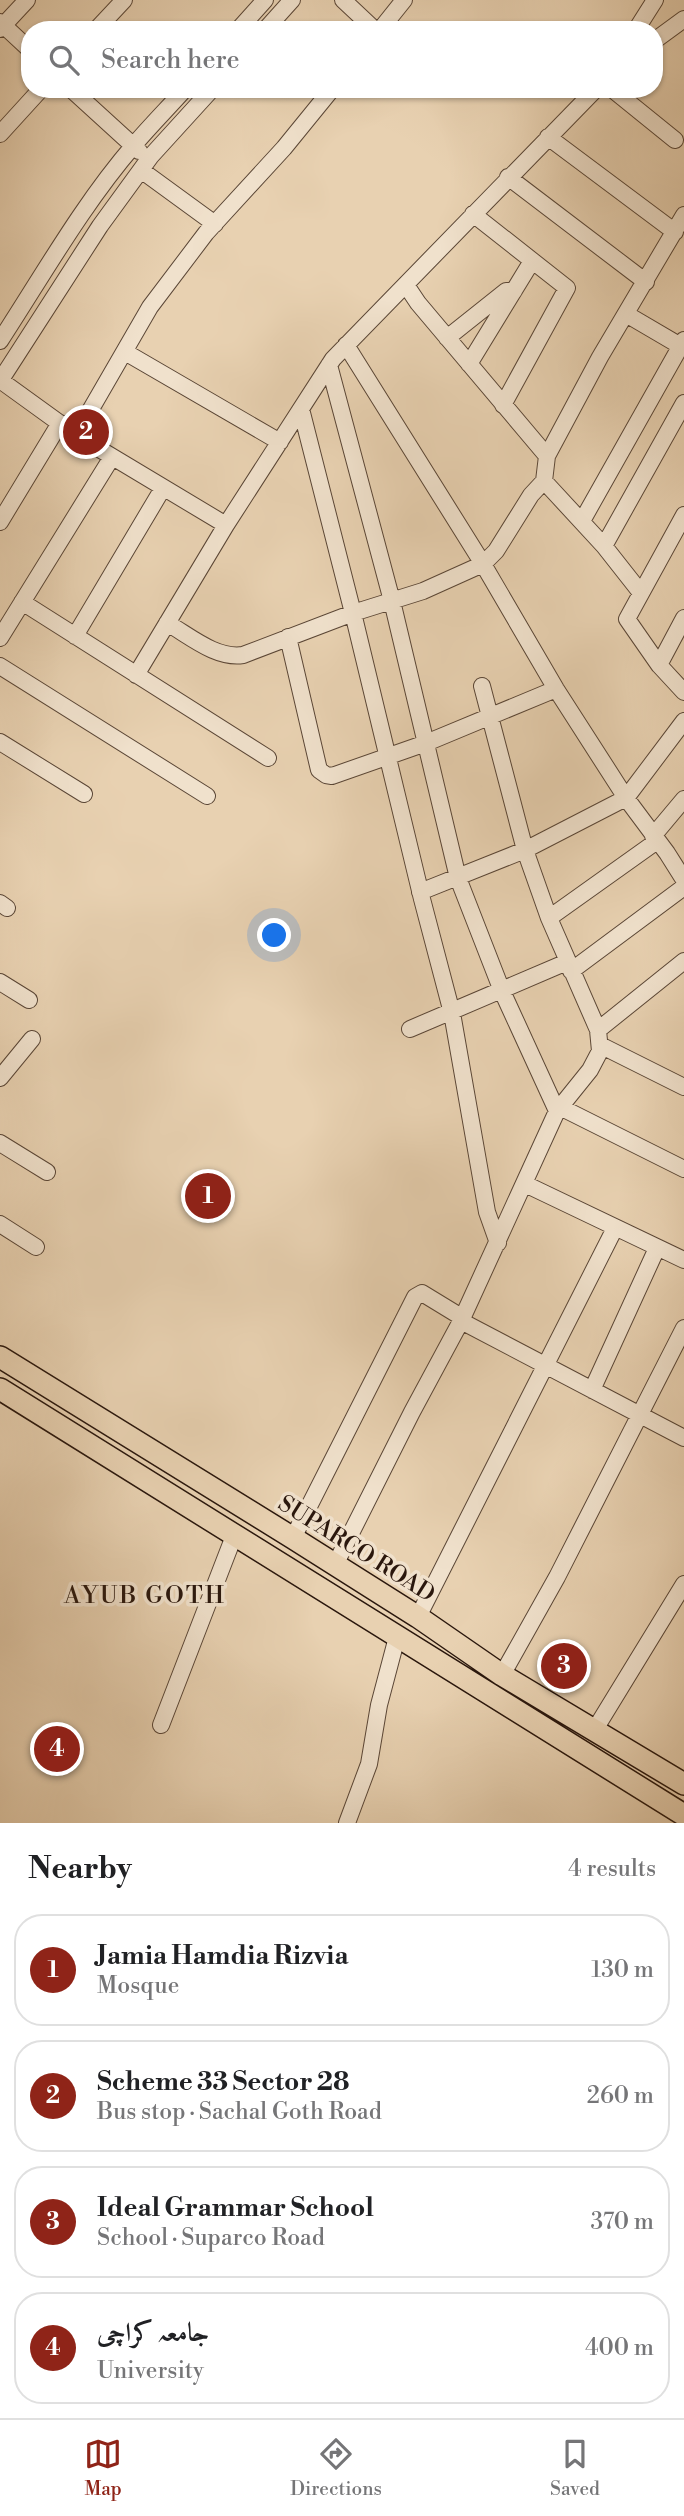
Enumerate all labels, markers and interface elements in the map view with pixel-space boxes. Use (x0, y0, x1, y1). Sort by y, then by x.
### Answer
search box (21, 21, 663, 98)
icon: search (45, 41, 83, 79)
text: Search here (101, 44, 240, 76)
pin: 2 (63, 406, 109, 458)
your location (257, 918, 291, 952)
pin: 1 (185, 1170, 231, 1222)
street label: SUPARCO ROAD (273, 1489, 440, 1608)
district label: AYUB GOTH (63, 1581, 226, 1611)
pin: 3 (541, 1640, 587, 1692)
pin: 4 (34, 1723, 80, 1775)
text: Nearby (28, 1850, 132, 1888)
text: 4 results (568, 1855, 656, 1883)
text: Jamia Hamdia Rizvia (97, 1940, 348, 1972)
text: 1 (47, 1956, 59, 1984)
text: 130 m (591, 1956, 654, 1984)
text: Mosque (97, 1972, 179, 2000)
text: Scheme 33 Sector 28 (97, 2066, 350, 2098)
text: 2 (46, 2082, 60, 2110)
text: 260 m (587, 2082, 654, 2110)
text: Bus stop · Sachal Goth Road (97, 2098, 382, 2126)
text: Ideal Grammar School (97, 2192, 374, 2224)
text: 3 (46, 2208, 60, 2236)
text: 370 m (591, 2208, 654, 2236)
text: School · Suparco Road (97, 2224, 325, 2252)
text: جامعہ کراچی (97, 2317, 209, 2349)
text: 4 (45, 2334, 61, 2362)
text: 400 m (585, 2334, 654, 2362)
text: University (97, 2357, 204, 2385)
tab: Map (84, 2435, 122, 2501)
tab: Directions (290, 2435, 382, 2501)
tab: Saved (550, 2435, 600, 2501)

